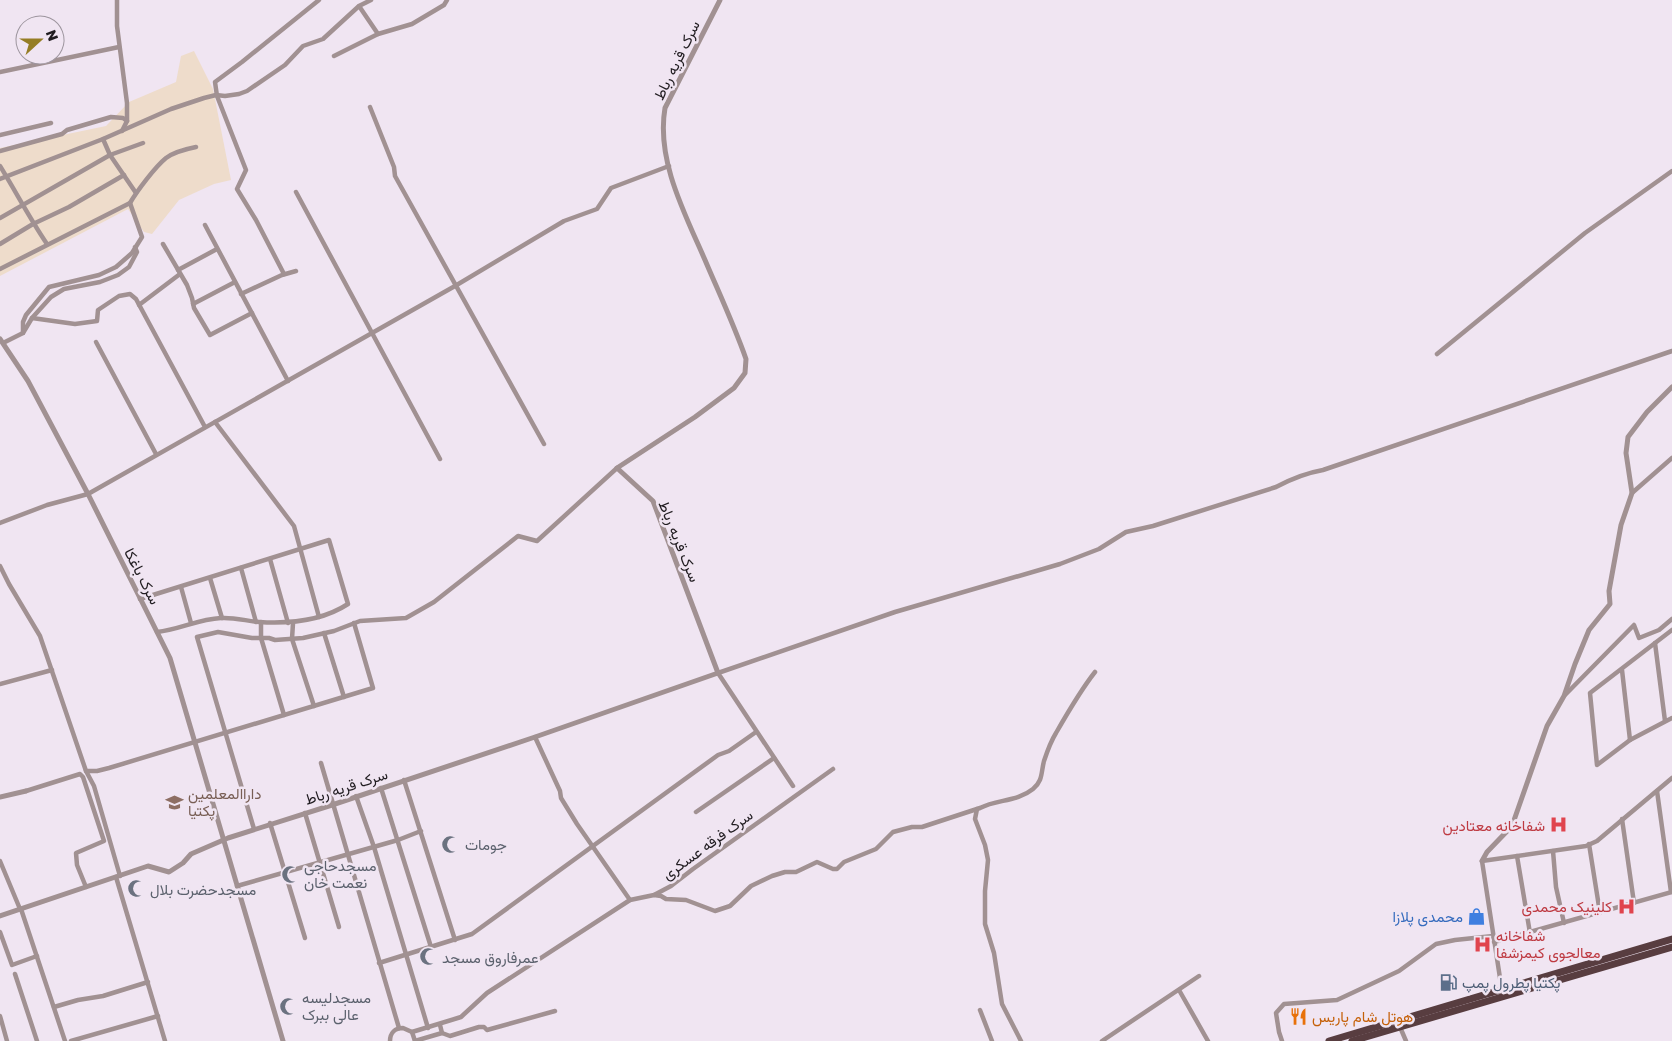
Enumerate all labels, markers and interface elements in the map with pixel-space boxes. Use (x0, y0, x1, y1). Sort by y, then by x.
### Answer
north arrow (15, 15, 65, 65)
street label: سرک قریه رباط (649, 17, 704, 103)
text: N (43, 27, 62, 43)
street label: سرک قریه رباط (655, 498, 705, 585)
street label: سرک باغکا (120, 545, 165, 608)
street label: سرک قریه رباط (302, 764, 390, 809)
place label: داراالمعلمین پکتیا (188, 784, 261, 821)
school or university icon: داراالمعلمین پکتیا (164, 792, 184, 812)
street label: سرک فرقه عسکری (658, 805, 757, 885)
hospital icon: شفاخانه معتادین (1549, 815, 1569, 835)
place label: شفاخانه معتادین (1443, 816, 1545, 836)
mosque icon: جومات (441, 834, 461, 854)
place label: جومات (465, 835, 507, 854)
place label: مسجدحاجی نعمت خان (304, 856, 377, 892)
mosque icon: مسجدحاجی نعمت خان (280, 864, 300, 884)
mosque icon: مسجدحضرت بلال (126, 879, 146, 899)
place label: مسجدحضرت بلال (150, 880, 256, 899)
hospital icon: کلینیک محمدی (1616, 896, 1636, 916)
place label: کلینیک محمدی (1521, 897, 1612, 917)
shop icon: محمدی پلازا (1467, 906, 1487, 926)
place label: محمدی پلازا (1393, 907, 1463, 927)
place label: شفاخانه معالجوی کیمزشفا (1496, 926, 1601, 963)
hospital icon: شفاخانه معالجوی کیمزشفا (1472, 934, 1492, 954)
mosque icon: عمرفاروق مسجد (418, 947, 438, 967)
place label: عمرفاروق مسجد (442, 948, 539, 967)
fuel station icon: پکتیا پطرول پمپ (1438, 972, 1458, 992)
place label: پکتیا پطرول پمپ (1462, 973, 1560, 993)
place label: مسجدلیسه عالی ببرک (302, 988, 371, 1025)
mosque icon: مسجدلیسه عالی ببرک (278, 996, 298, 1016)
restaurant icon: هوتل شام پاریس (1288, 1006, 1308, 1026)
place label: هوتل شام پاریس (1312, 1007, 1413, 1027)

